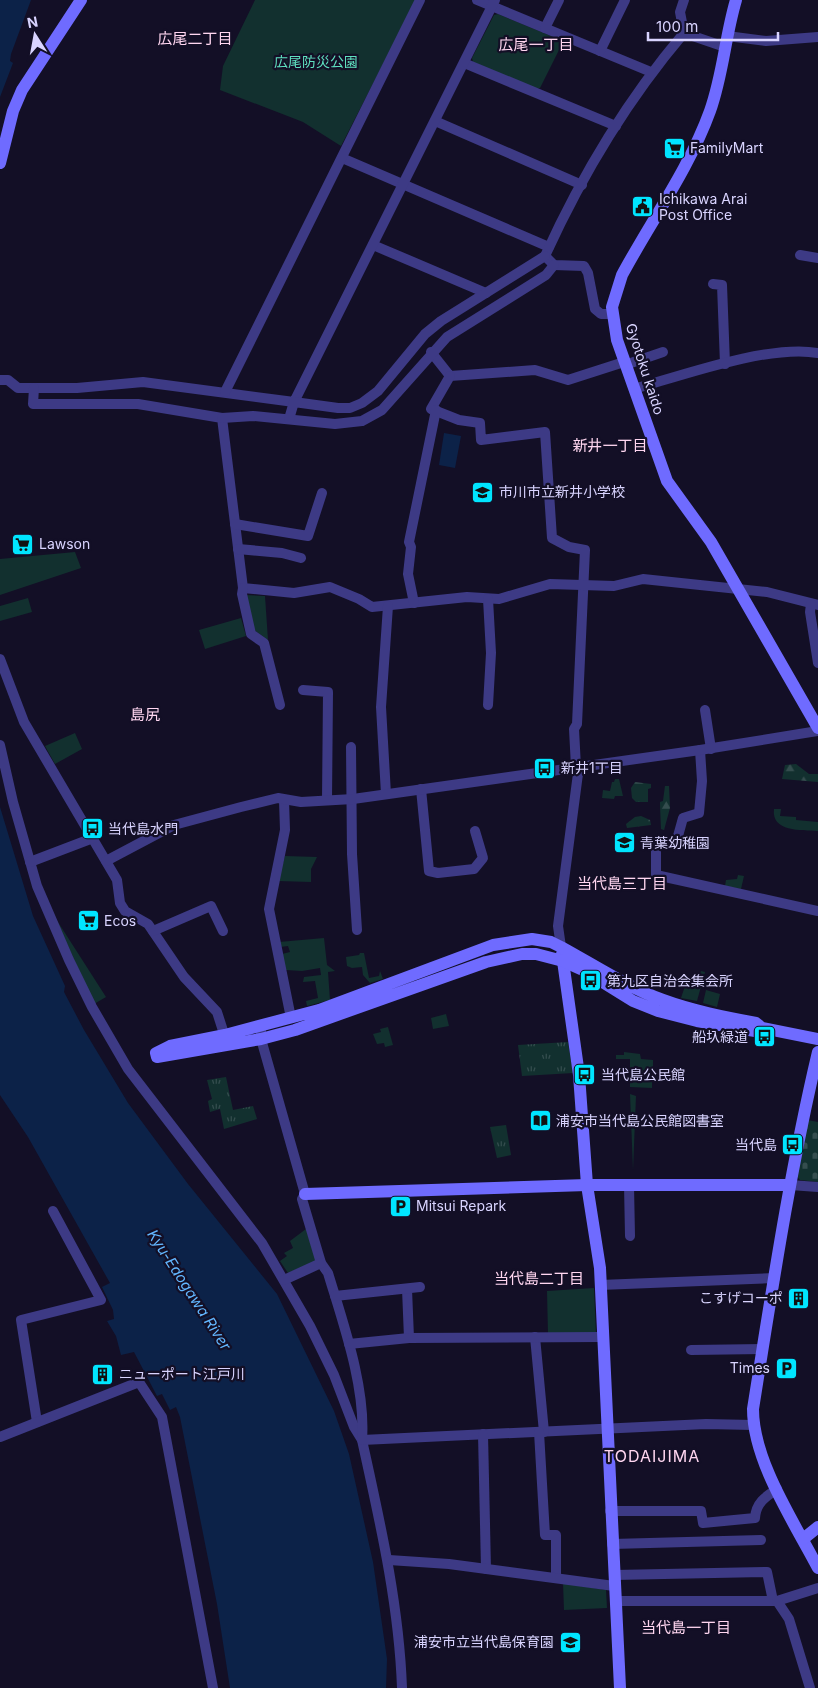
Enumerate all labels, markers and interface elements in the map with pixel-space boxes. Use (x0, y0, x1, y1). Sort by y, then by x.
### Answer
north arrow (10, 10, 60, 60)
scale bar (648, 10, 778, 42)
text: N (26, 12, 39, 31)
text: 100 m (656, 17, 698, 36)
district label: 広尾二丁目 (157, 29, 233, 48)
district label: 広尾一丁目 (498, 35, 574, 54)
park label: 広尾防災公園 (274, 53, 358, 70)
supermarket icon: FamilyMart (662, 136, 686, 160)
place label: FamilyMart (690, 139, 764, 156)
place label: Ichikawa Arai Post Office (659, 190, 747, 223)
public building icon: Ichikawa Arai Post Office (631, 195, 655, 219)
street label: Gyotoku kaido (623, 321, 668, 417)
district label: 新井一丁目 (572, 436, 648, 455)
school or university icon: 市川市立新井小学校 (471, 480, 495, 504)
place label: 市川市立新井小学校 (499, 483, 625, 500)
supermarket icon: Lawson (11, 532, 35, 556)
place label: Lawson (39, 535, 90, 552)
district label: 島尻 (130, 705, 160, 724)
bus stop icon: 新井1丁目 (533, 756, 557, 780)
place label: 新井1丁目 (561, 759, 623, 776)
bus stop icon: 当代島水門 (80, 817, 104, 841)
place label: 当代島水門 (108, 820, 178, 837)
school or university icon: 青葉幼稚園 (612, 831, 636, 855)
place label: 青葉幼稚園 (640, 834, 710, 851)
district label: 当代島三丁目 (577, 874, 667, 893)
supermarket icon: Ecos (76, 909, 100, 933)
place label: Ecos (104, 912, 136, 929)
bus stop icon: 第九区自治会集会所 (579, 969, 603, 993)
place label: 第九区自治会集会所 (607, 972, 733, 989)
bus stop icon: 船圦緑道 (752, 1025, 776, 1049)
place label: 船圦緑道 (692, 1028, 748, 1045)
bus stop icon: 当代島公民館 (573, 1063, 597, 1087)
place label: 当代島公民館 (601, 1066, 685, 1083)
library icon: 浦安市当代島公民館図書室 (528, 1109, 552, 1133)
place label: 浦安市当代島公民館図書室 (556, 1112, 724, 1129)
bus stop icon: 当代島 (781, 1133, 805, 1157)
place label: 当代島 (735, 1136, 777, 1153)
parking icon: Mitsui Repark (388, 1194, 412, 1218)
place label: Mitsui Repark (416, 1197, 507, 1214)
water label: Kyu-Edogawa River (143, 1226, 236, 1354)
district label: 当代島二丁目 (494, 1269, 584, 1288)
building icon: こすげコーポ (787, 1286, 811, 1310)
place label: こすげコーポ (699, 1289, 783, 1306)
parking icon: Times (774, 1356, 798, 1380)
place label: Times (730, 1359, 770, 1376)
building icon: ニューポート江戸川 (91, 1362, 115, 1386)
place label: ニューポート江戸川 (119, 1365, 245, 1382)
district label: TODAIJIMA (604, 1446, 700, 1466)
district label: 当代島一丁目 (641, 1618, 731, 1637)
school or university icon: 浦安市立当代島保育園 (558, 1630, 582, 1654)
place label: 浦安市立当代島保育園 (414, 1633, 554, 1650)

